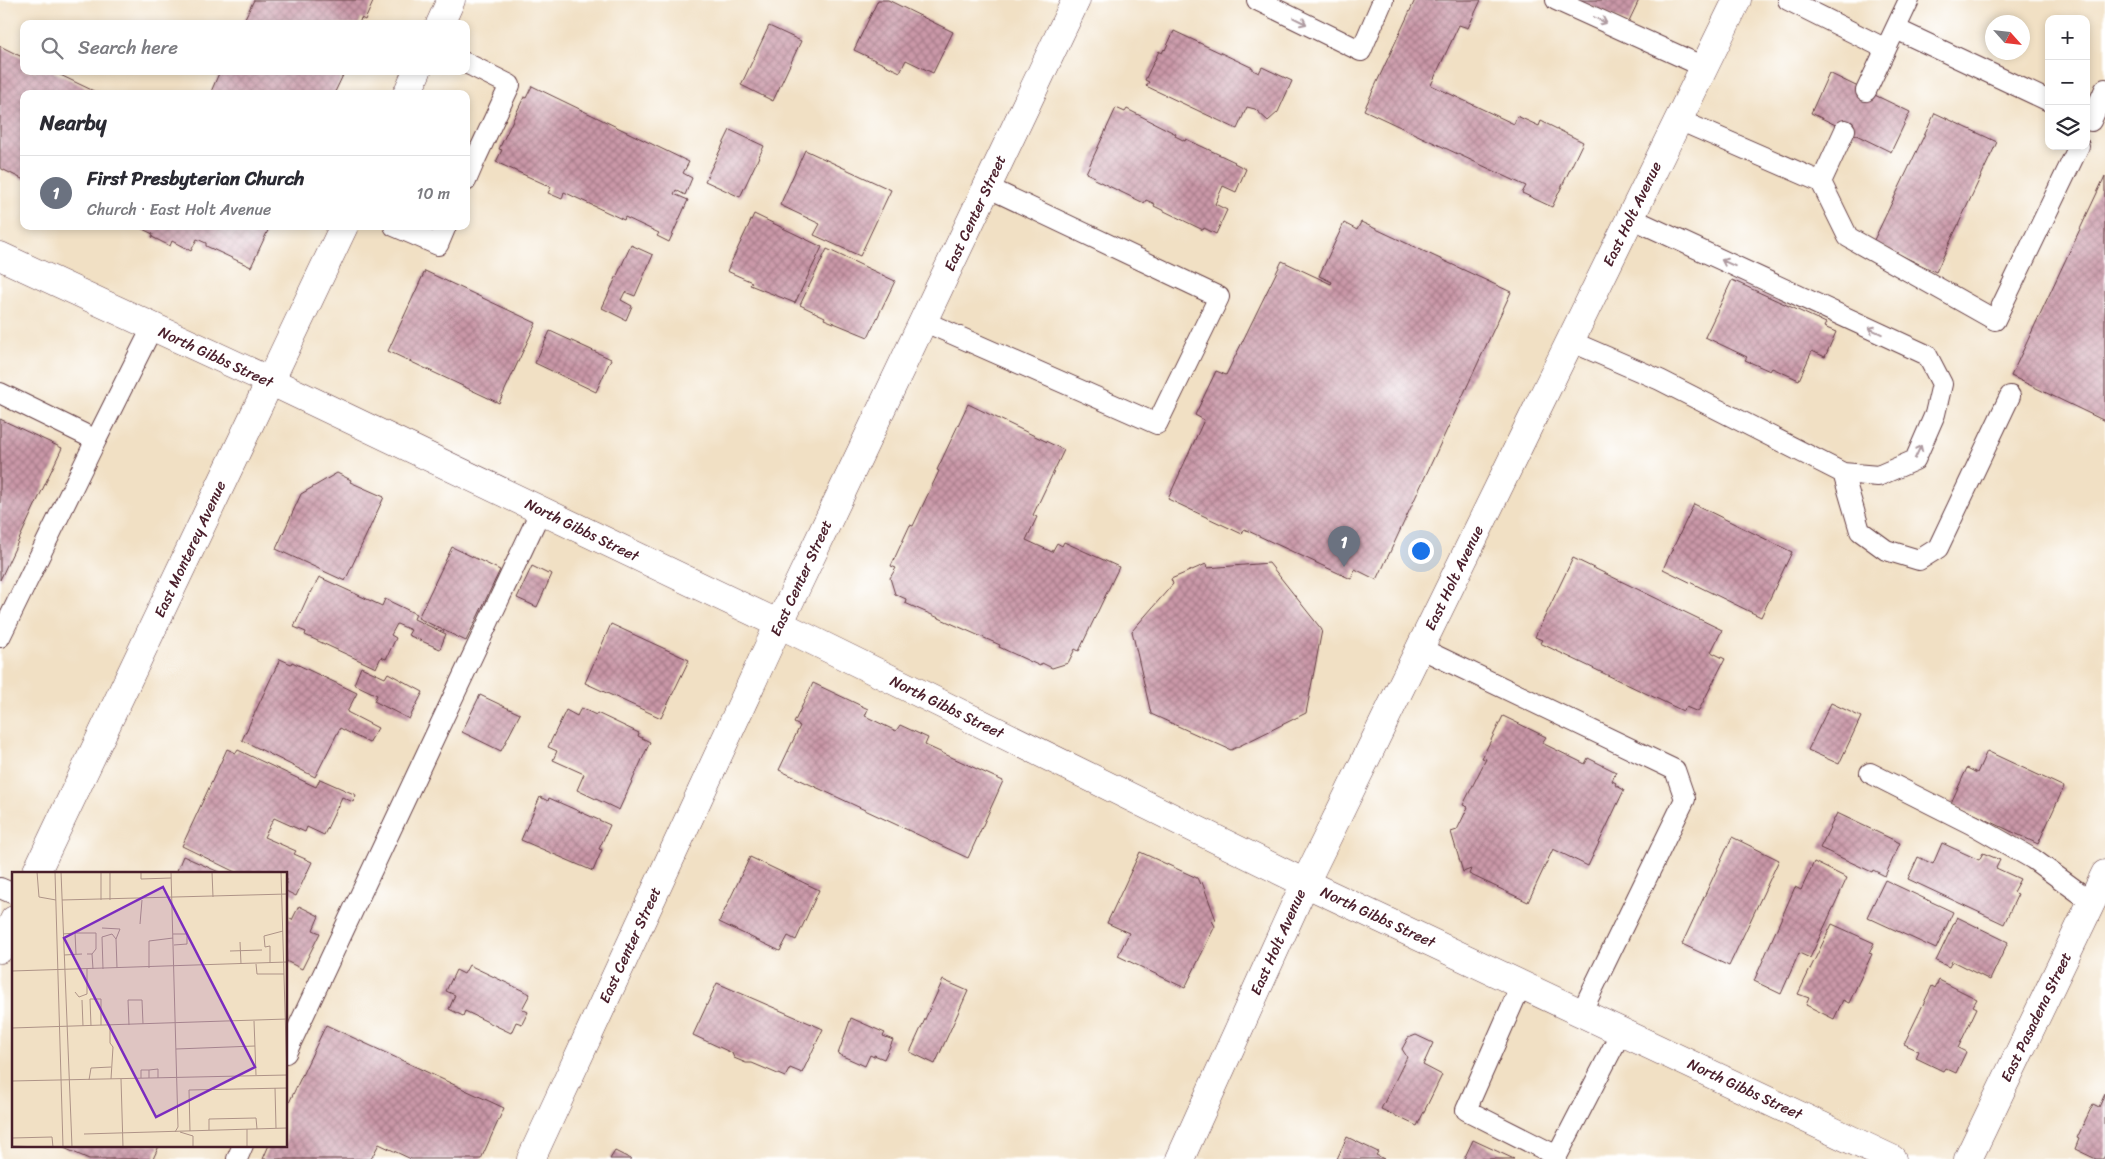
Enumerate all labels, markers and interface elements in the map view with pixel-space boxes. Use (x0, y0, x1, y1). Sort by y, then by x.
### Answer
north arrow (1985, 15, 2030, 60)
map controls (2045, 15, 2090, 150)
button: + (2045, 15, 2090, 60)
one-way arrow (1592, 16, 1607, 25)
one-way arrow (1292, 17, 1307, 27)
search box (20, 20, 470, 75)
text: Search here (78, 31, 178, 64)
icon: search (38, 34, 66, 62)
button: − (2045, 60, 2090, 105)
text: Nearby (40, 104, 106, 142)
button: layers (2045, 105, 2090, 150)
street label: East Center Street (937, 150, 1014, 276)
street label: East Holt Avenue (1595, 157, 1669, 271)
text: First Presbyterian Church (87, 162, 304, 195)
text: 1 (53, 179, 59, 208)
text: 10 m (417, 179, 450, 208)
text: Church · East Holt Avenue (87, 195, 271, 224)
one-way arrow (1721, 258, 1736, 267)
street label: North Gibbs Street (154, 319, 279, 395)
one-way arrow (1868, 326, 1883, 336)
one-way arrow (1913, 445, 1923, 460)
street label: East Monterey Avenue (147, 476, 233, 622)
street label: North Gibbs Street (520, 491, 644, 569)
street label: East Center Street (763, 515, 840, 641)
street label: East Holt Avenue (1417, 521, 1491, 635)
pin: 1 (1328, 526, 1360, 567)
your location (1408, 538, 1434, 564)
street label: North Gibbs Street (885, 668, 1009, 746)
inset map (12, 872, 288, 1146)
street label: North Gibbs Street (1316, 879, 1441, 955)
street label: East Center Street (592, 882, 669, 1008)
street label: East Holt Avenue (1243, 884, 1313, 999)
street label: East Pasadena Street (1993, 947, 2079, 1086)
street label: North Gibbs Street (1683, 1051, 1808, 1127)

